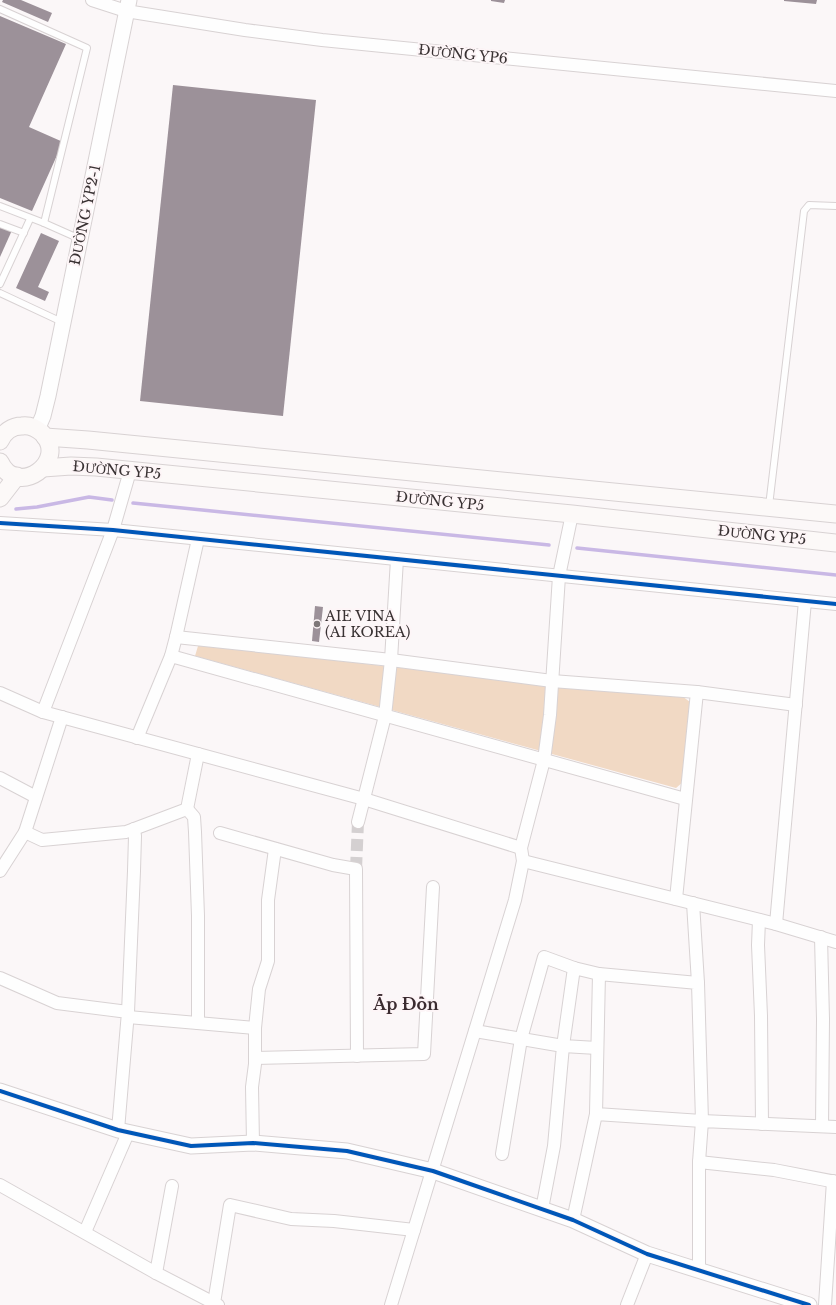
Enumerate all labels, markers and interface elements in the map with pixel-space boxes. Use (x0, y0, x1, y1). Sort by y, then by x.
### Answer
street label: ĐƯỜNG YP6 (417, 40, 509, 68)
street label: ĐƯỜNG YP2-1 (66, 163, 104, 267)
street label: ĐƯỜNG YP5 (72, 457, 162, 483)
street label: ĐƯỜNG YP5 (395, 487, 485, 515)
street label: ĐƯỜNG YP5 (717, 521, 807, 549)
place label: AIE VINA (AI KOREA) (324, 607, 410, 641)
marker: AIE VINA (AI KOREA) (312, 619, 322, 629)
district label: Ấp Đồn (372, 994, 439, 1014)

